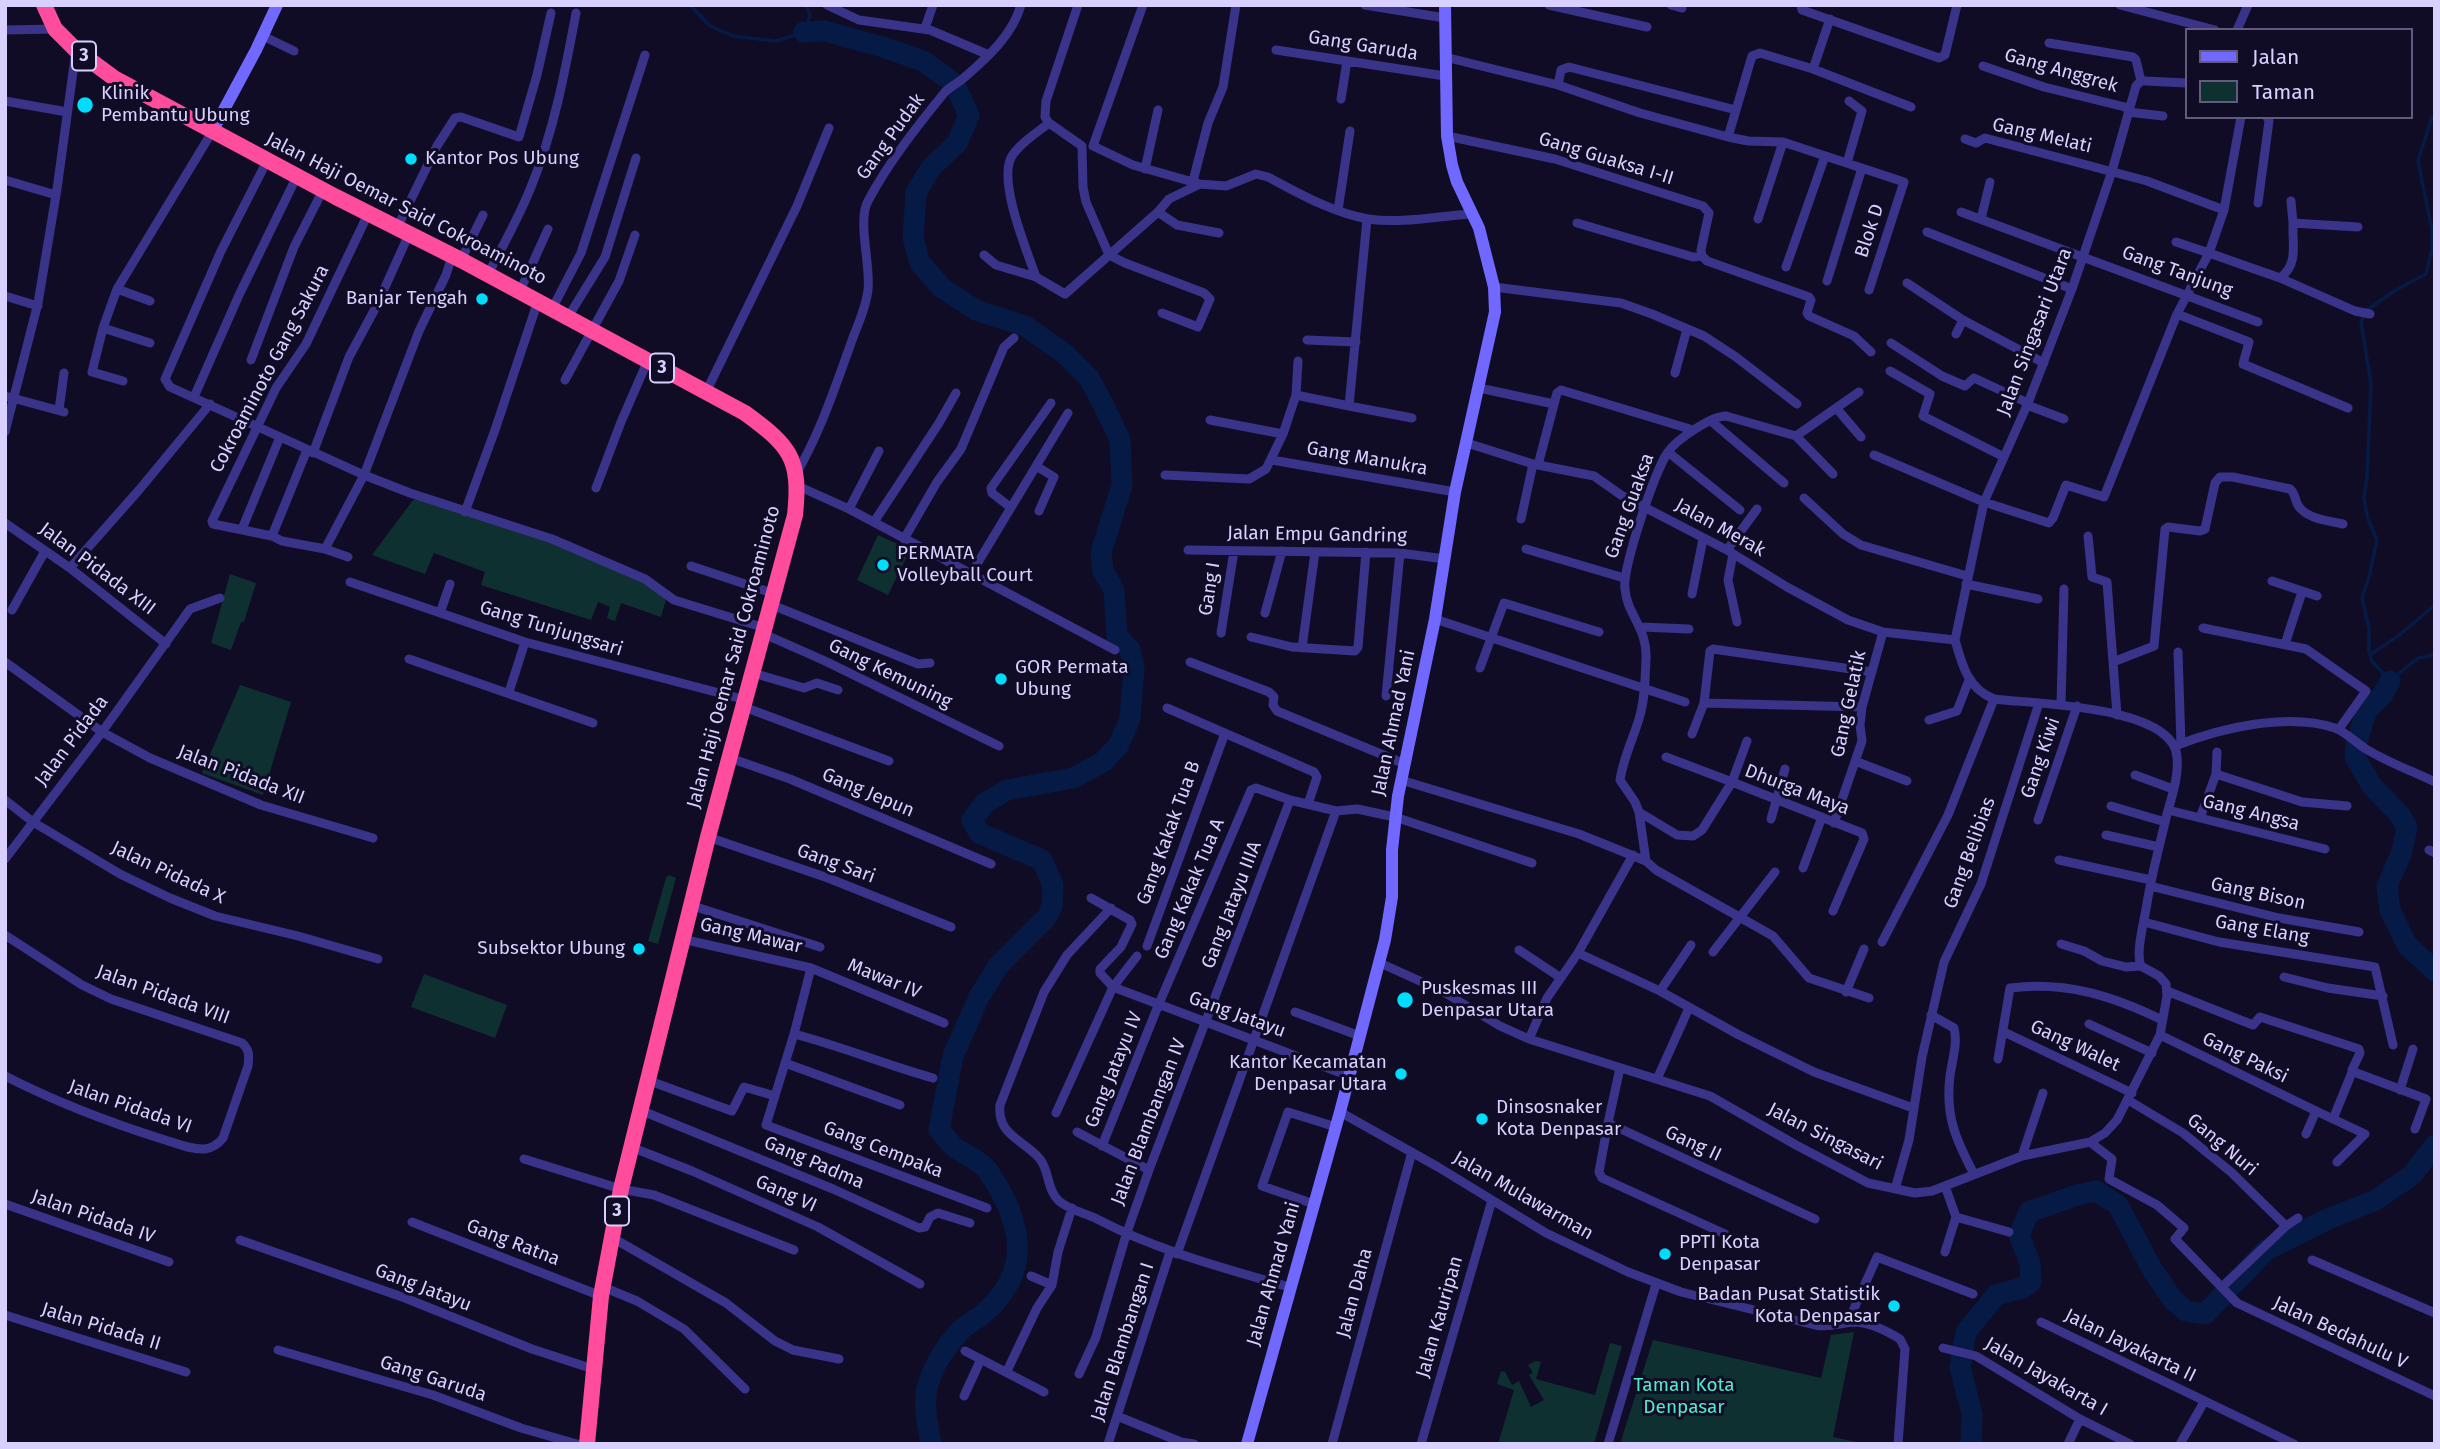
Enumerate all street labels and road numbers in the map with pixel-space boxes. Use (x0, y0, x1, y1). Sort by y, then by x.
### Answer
street label: Gang Garuda (1307, 26, 1419, 66)
road number: 3 (72, 42, 96, 70)
street label: Gang Anggrek (2002, 44, 2120, 98)
street label: Gang Pudak (852, 89, 930, 185)
street label: Gang Melati (1990, 113, 2094, 159)
street label: Jalan Haji Oemar Said Cokroaminoto (262, 128, 550, 290)
street label: Gang Guaksa I-II (1536, 128, 1676, 190)
street label: Blok D (1851, 201, 1889, 261)
street label: Gang Tanjung (2119, 241, 2235, 303)
street label: Jalan Singasari Utara (1992, 245, 2078, 419)
street label: Cokroaminoto Gang Sakura (205, 261, 335, 477)
road number: 3 (650, 354, 674, 382)
street label: Gang Manukra (1305, 437, 1429, 481)
street label: Gang Guaksa (1600, 450, 1660, 562)
street label: Jalan Merak (1671, 494, 1769, 562)
street label: Jalan Haji Oemar Said Cokroaminoto (683, 503, 785, 811)
street label: Jalan Pidada XIII (34, 518, 160, 620)
street label: Jalan Empu Gandring (1227, 522, 1407, 548)
street label: Gang I (1195, 561, 1225, 617)
street label: Gang Tunjungsari (477, 596, 625, 662)
street label: Gang Kemuning (825, 634, 955, 714)
street label: Jalan Ahmad Yani (1367, 648, 1421, 798)
street label: Gang Gelatik (1827, 649, 1871, 759)
street label: Jalan Pidada (30, 691, 114, 791)
street label: Gang Kiwi (2017, 715, 2065, 801)
street label: Jalan Pidada XII (174, 740, 308, 810)
street label: Gang Kakak Tua B (1132, 758, 1206, 908)
street label: Dhurga Maya (1741, 760, 1853, 820)
street label: Gang Jepun (818, 763, 918, 823)
street label: Gang Angsa (2200, 790, 2302, 836)
street label: Gang Belibias (1939, 794, 2001, 912)
street label: Gang Kakak Tua A (1150, 815, 1230, 963)
street label: Jalan Pidada X (107, 837, 229, 909)
street label: Gang Jatayu IIIA (1197, 838, 1267, 972)
street label: Gang Sari (794, 839, 878, 889)
street label: Gang Bison (2208, 873, 2308, 915)
street label: Gang Elang (2213, 911, 2311, 949)
street label: Gang Mawar (698, 913, 804, 959)
street label: Mawar IV (844, 954, 924, 1004)
street label: Jalan Pidada VIII (93, 960, 233, 1030)
street label: Gang Jatayu (1185, 987, 1289, 1043)
street label: Gang Jatayu IV (1080, 1009, 1148, 1131)
street label: Gang Walet (2027, 1015, 2123, 1077)
street label: Gang Paksi (2198, 1027, 2292, 1089)
street label: Jalan Blambangan IV (1107, 1036, 1191, 1208)
street label: Jalan Pidada VI (65, 1075, 195, 1139)
street label: Jalan Singasari (1764, 1098, 1886, 1176)
street label: Gang Nuri (2182, 1109, 2262, 1181)
street label: Gang Cempaka (820, 1117, 946, 1183)
street label: Gang II (1661, 1121, 1725, 1167)
street label: Gang Padma (760, 1132, 868, 1194)
street label: Jalan Mulawarman (1449, 1147, 1597, 1245)
street label: Gang VI (752, 1170, 820, 1218)
street label: Jalan Pidada IV (28, 1185, 158, 1249)
road number: 3 (605, 1196, 629, 1226)
street label: Jalan Ahmad Yani (1243, 1199, 1305, 1349)
street label: Gang Ratna (463, 1215, 563, 1271)
street label: Jalan Daha (1332, 1246, 1378, 1340)
street label: Jalan Kauripan (1412, 1253, 1468, 1381)
street label: Gang Jatayu (371, 1259, 475, 1317)
street label: Jalan Blambangan I (1087, 1260, 1159, 1424)
street label: Jalan Bedahulu V (2269, 1292, 2411, 1374)
street label: Jalan Pidada II (38, 1298, 164, 1356)
street label: Jalan Jayakarta II (2060, 1304, 2200, 1388)
street label: Jalan Jayakarta I (1981, 1333, 2111, 1421)
street label: Gang Garuda (377, 1351, 489, 1407)

